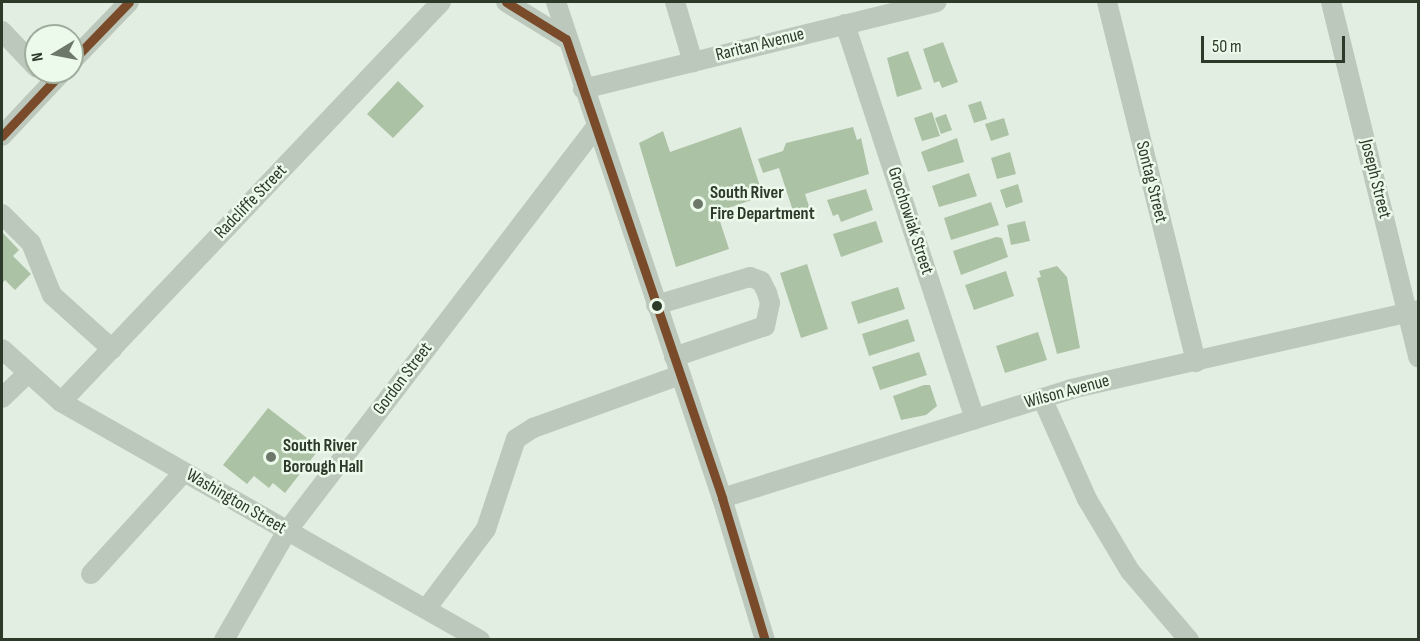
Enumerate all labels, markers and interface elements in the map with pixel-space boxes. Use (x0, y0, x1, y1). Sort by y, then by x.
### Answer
north arrow (24, 24, 84, 84)
street label: Raritan Avenue (714, 24, 806, 66)
scale bar (1204, 24, 1348, 62)
text: 50 m (1212, 36, 1242, 57)
text: N (28, 51, 48, 63)
street label: Joseph Street (1355, 137, 1395, 221)
street label: Sontag Street (1130, 139, 1172, 225)
street label: Radcliffe Street (210, 160, 292, 244)
street label: Grochowiak Street (882, 165, 938, 277)
place label: South River Fire Department (710, 183, 815, 226)
marker: South River Fire Department (691, 197, 705, 211)
unlabelled marker (651, 300, 663, 312)
street label: Gordon Street (369, 339, 437, 419)
street label: Wilson Avenue (1022, 370, 1112, 414)
place label: South River Borough Hall (283, 436, 363, 478)
marker: South River Borough Hall (264, 450, 278, 464)
street label: Washington Street (182, 465, 290, 539)

